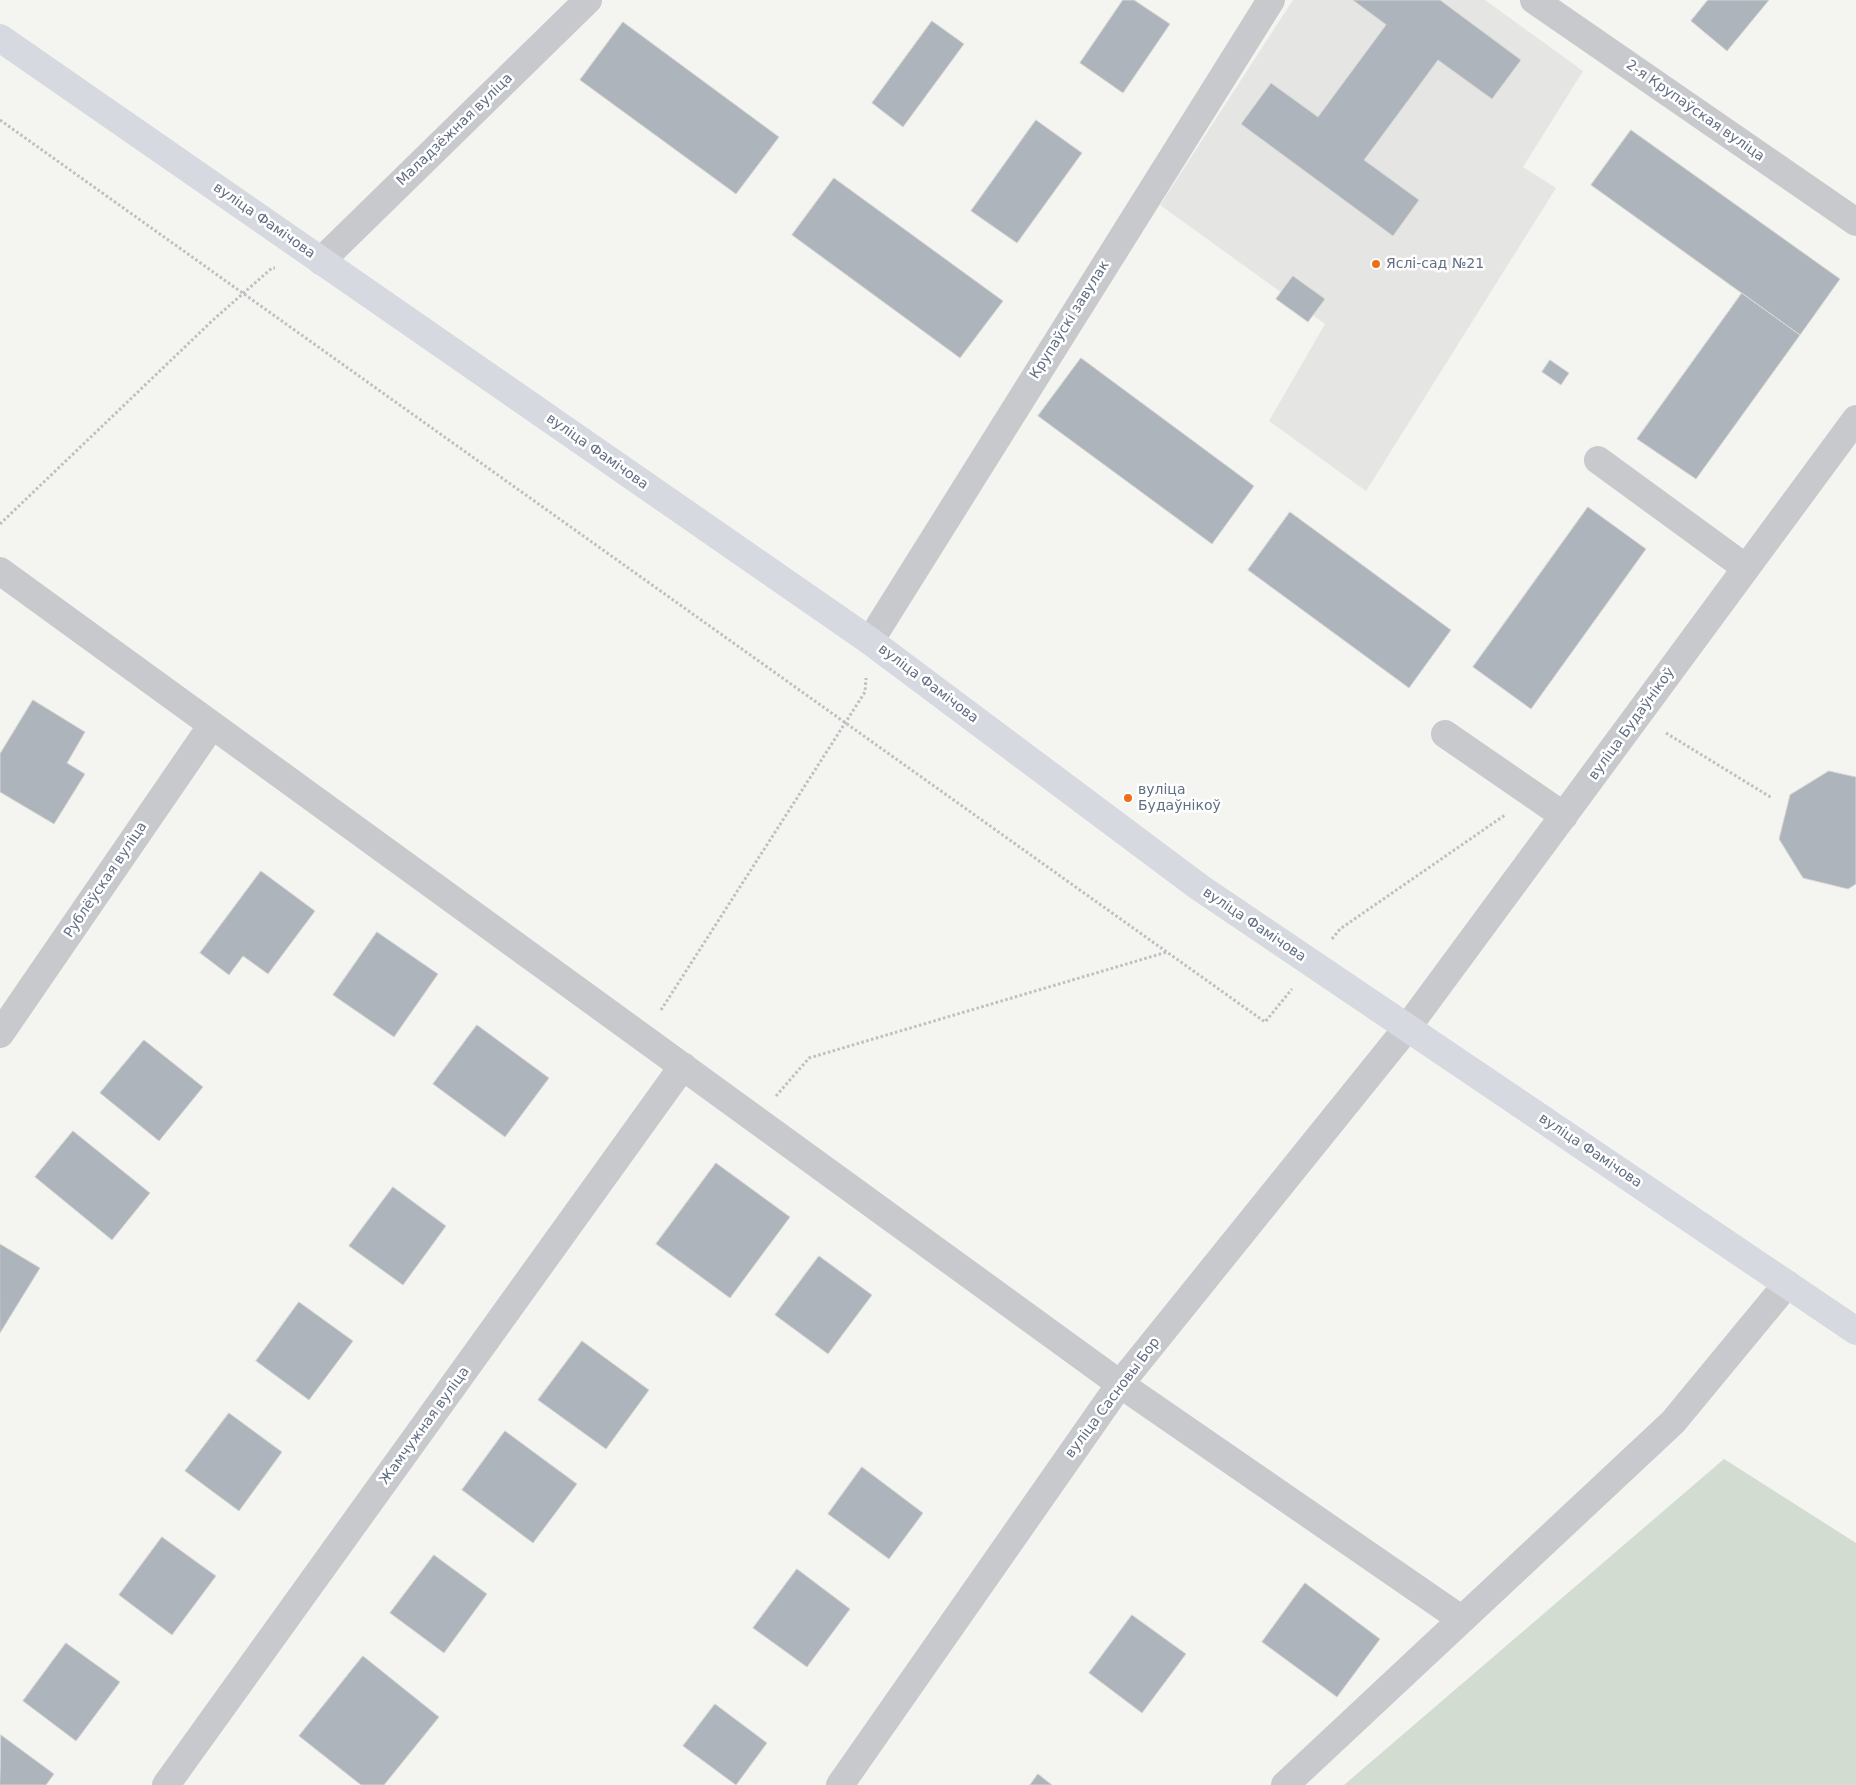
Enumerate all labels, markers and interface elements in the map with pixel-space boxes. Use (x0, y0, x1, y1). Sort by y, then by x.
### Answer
street label: 2-я Крупаўская вуліца (1623, 57, 1767, 165)
street label: Маладзёжная вуліца (394, 70, 516, 190)
street label: вуліца Фамічова (210, 180, 318, 262)
place label: Яслі-сад №21 (1386, 256, 1484, 272)
street label: Крупаўскі завулак (1027, 258, 1113, 382)
marker: Яслі-сад №21 (1370, 258, 1382, 270)
street label: вуліца Фамічова (543, 411, 651, 493)
street label: вуліца Фамічова (875, 641, 981, 727)
street label: вуліца Будаўнікоў (1586, 665, 1678, 783)
place label: вуліца Будаўнікоў (1138, 782, 1221, 814)
marker: вуліца Будаўнікоў (1122, 792, 1134, 804)
street label: Рублёўская вуліца (61, 819, 151, 941)
street label: вуліца Фамічова (1199, 884, 1309, 966)
street label: вуліца Фамічова (1535, 1110, 1645, 1192)
street label: вуліца Сасновы Бор (1062, 1334, 1164, 1462)
street label: Жамчужная вуліца (377, 1364, 473, 1488)

